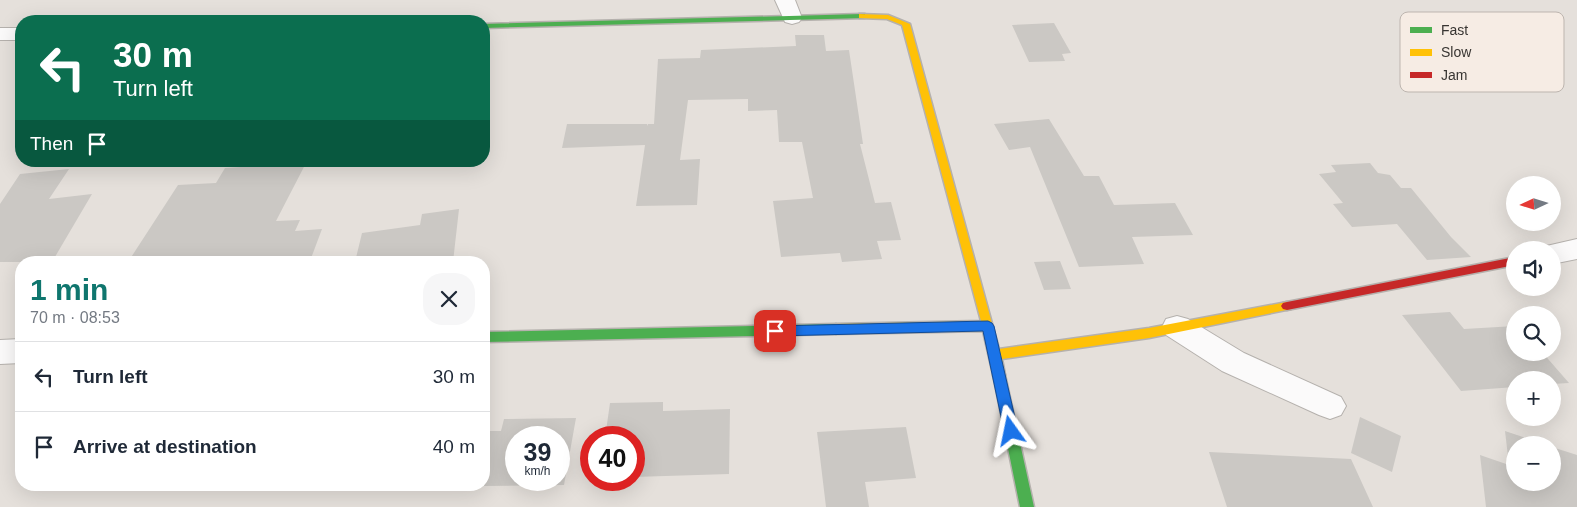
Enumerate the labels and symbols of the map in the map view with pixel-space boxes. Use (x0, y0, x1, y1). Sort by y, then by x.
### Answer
legend (1400, 12, 1564, 92)
text: Fast (1441, 22, 1468, 38)
text: Slow (1441, 44, 1472, 60)
text: Jam (1441, 67, 1467, 83)
north arrow (1506, 176, 1561, 231)
pin (754, 310, 796, 352)
position arrow (984, 404, 1036, 456)
speed limit sign: 40 (580, 426, 645, 491)

